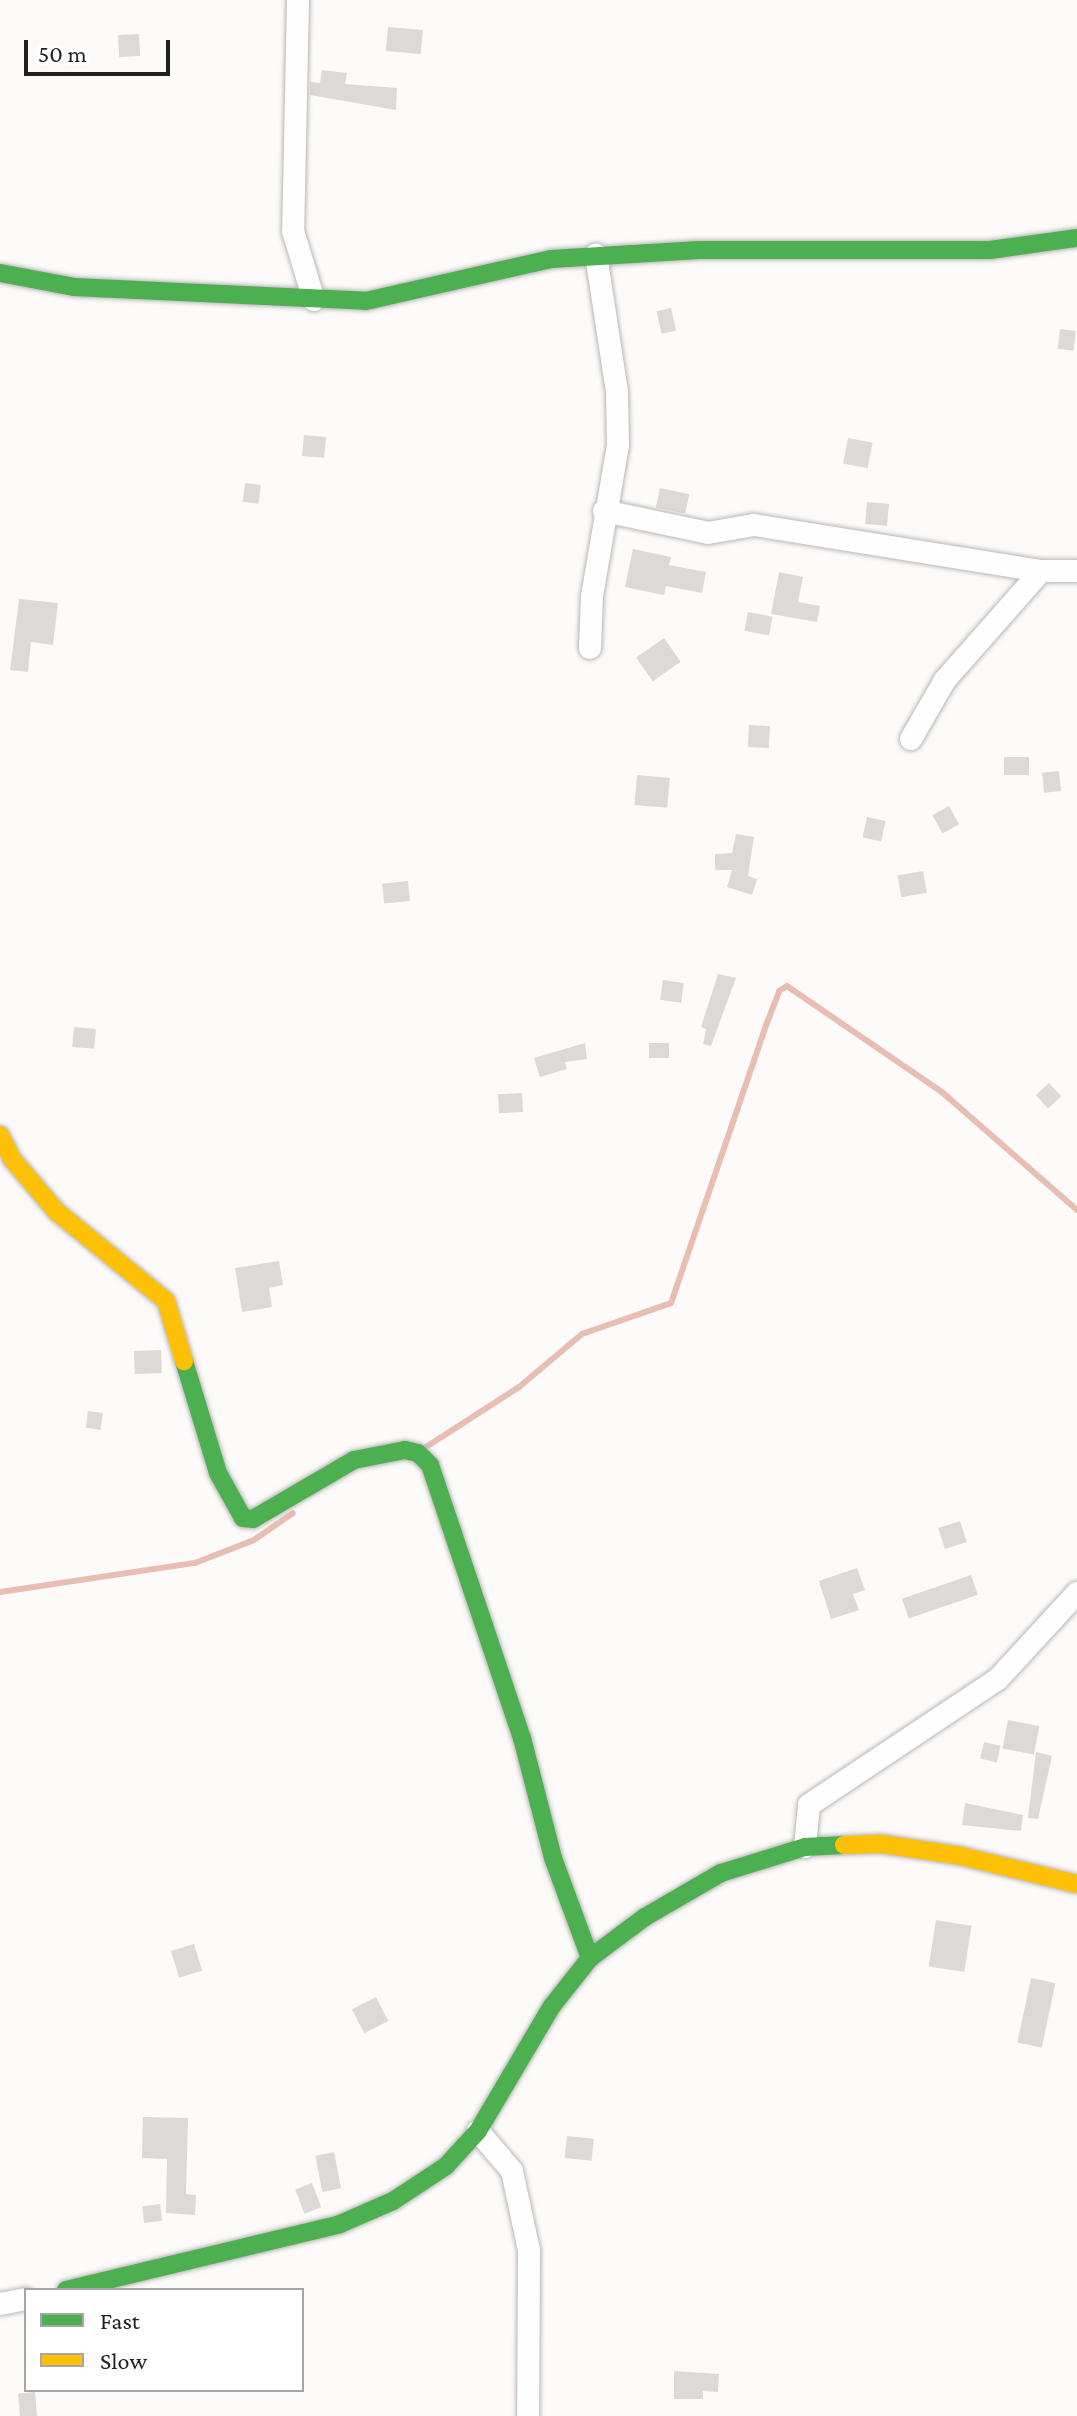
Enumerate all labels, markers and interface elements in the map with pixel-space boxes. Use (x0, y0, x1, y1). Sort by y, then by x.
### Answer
scale bar (28, 24, 174, 74)
text: 50 m (38, 40, 87, 67)
legend (24, 2288, 304, 2392)
text: Fast (100, 2307, 140, 2334)
text: Slow (100, 2347, 147, 2374)

